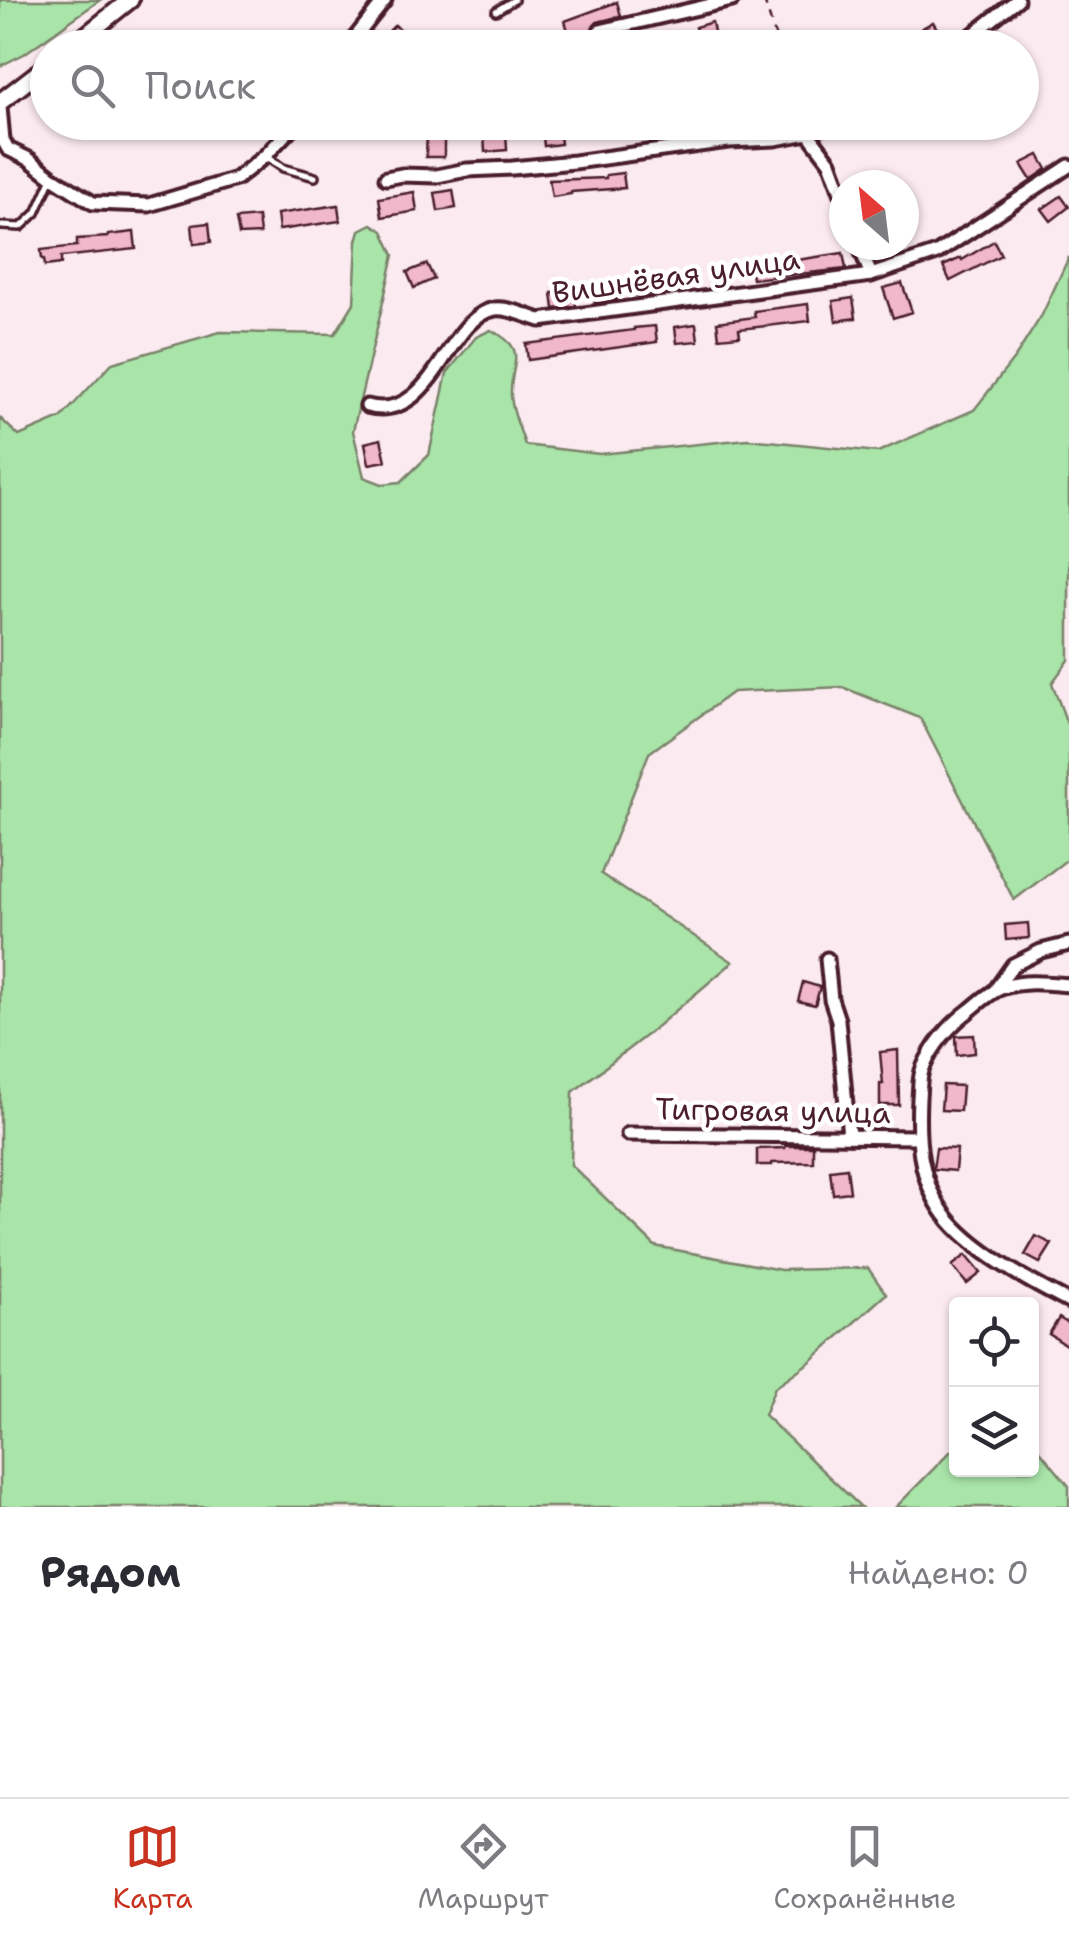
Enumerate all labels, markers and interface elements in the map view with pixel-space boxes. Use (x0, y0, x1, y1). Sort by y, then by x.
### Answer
search box (30, 30, 1039, 140)
icon: search (65, 58, 120, 113)
text: Поиск (145, 60, 256, 111)
north arrow (829, 170, 919, 260)
street label: Вишнёвая улица (550, 238, 803, 313)
street label: Тигровая улица (655, 1088, 891, 1133)
map controls (949, 1297, 1039, 1477)
button: locate (949, 1297, 1039, 1387)
button: layers (949, 1387, 1039, 1477)
text: Рядом (40, 1544, 181, 1600)
text: Найдено: 0 (848, 1551, 1029, 1594)
tab: Карта (113, 1819, 193, 1917)
tab: Маршрут (418, 1819, 548, 1917)
tab: Сохранённые (774, 1819, 956, 1917)

